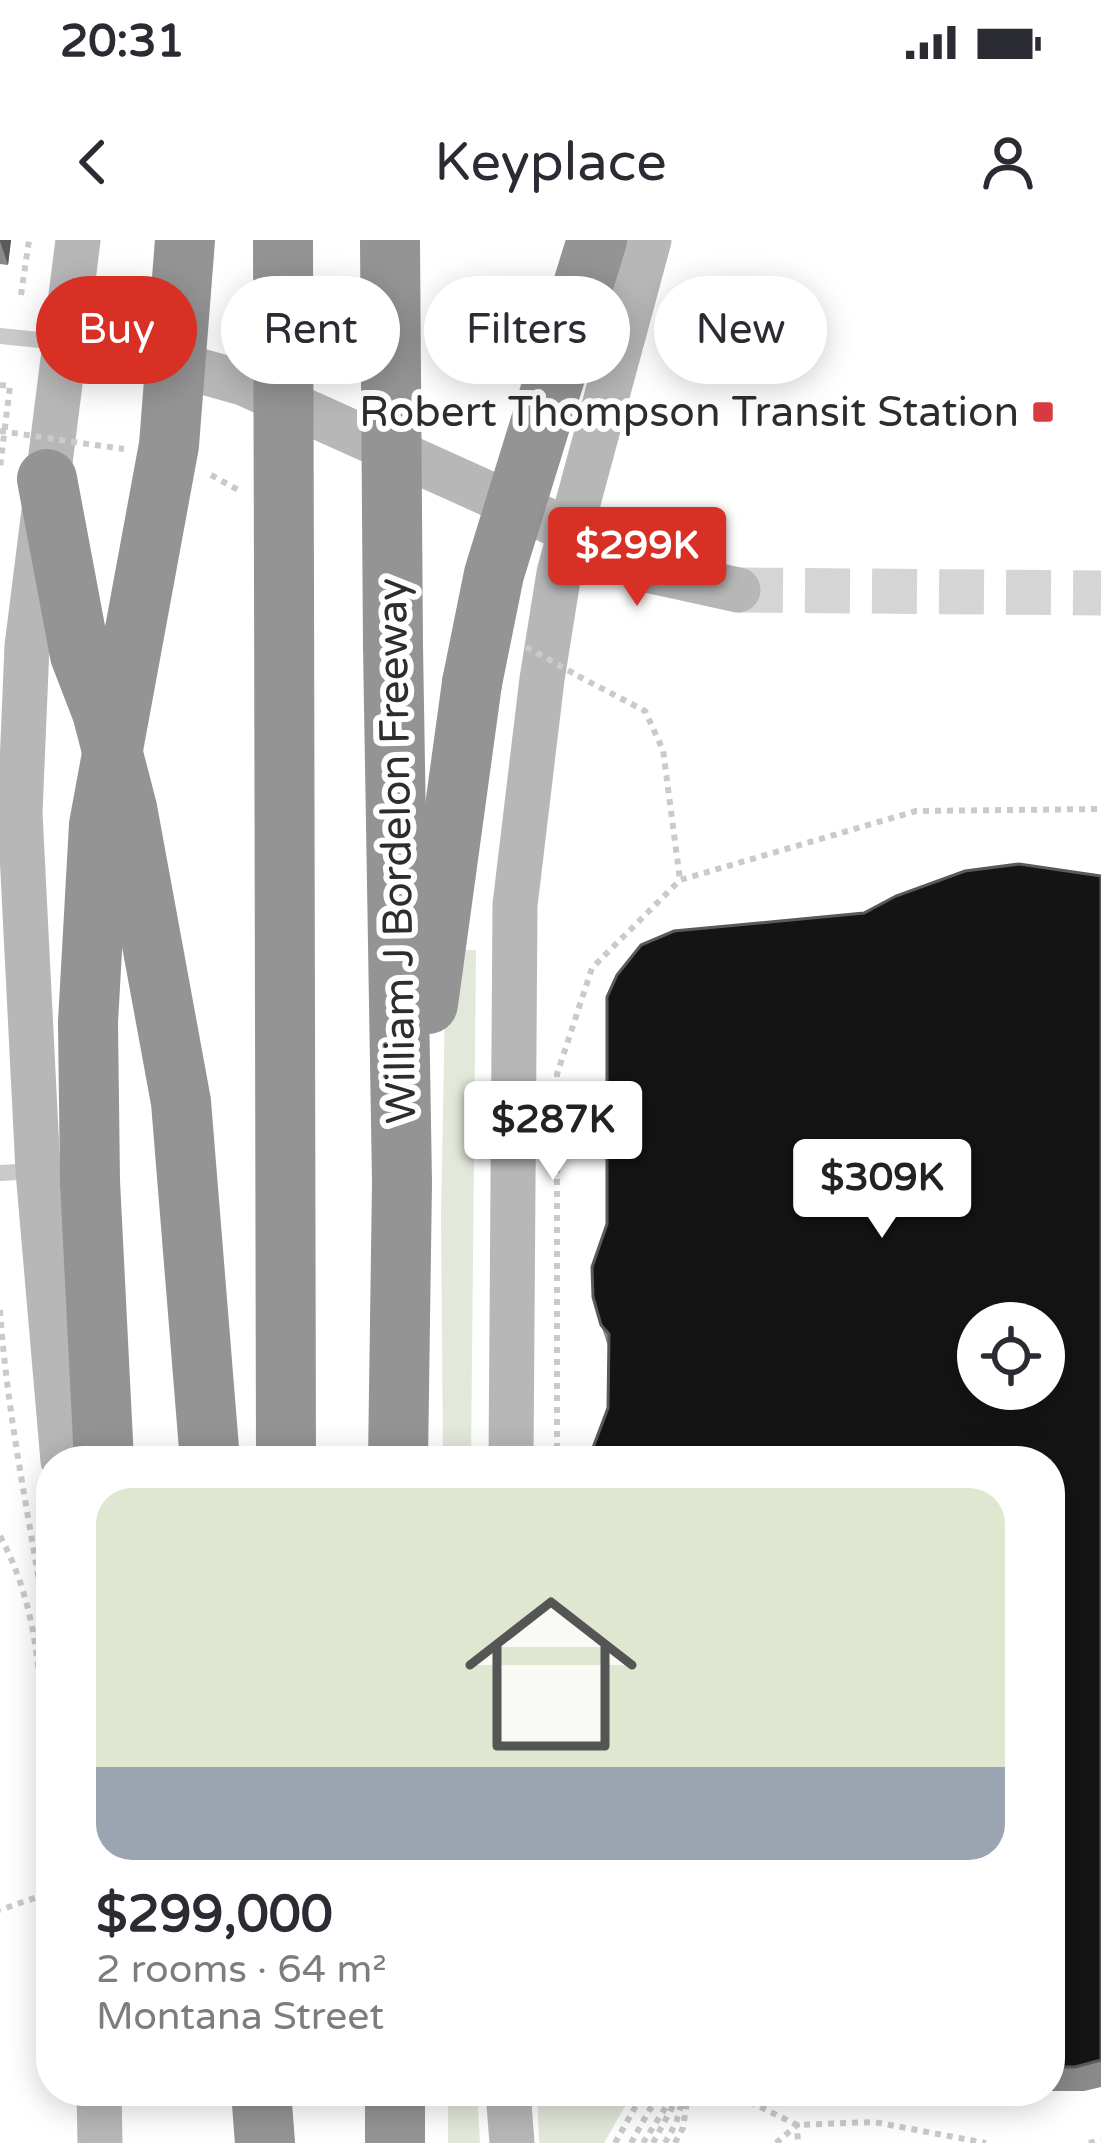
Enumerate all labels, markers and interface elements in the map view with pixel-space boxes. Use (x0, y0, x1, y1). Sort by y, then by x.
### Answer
text: 20:31 (60, 15, 185, 69)
icon: back (60, 129, 126, 195)
icon: person (975, 129, 1041, 195)
text: Keyplace (434, 130, 667, 195)
chip: Buy (36, 276, 197, 384)
chip: Rent (221, 276, 400, 384)
chip: Filters (424, 276, 630, 384)
chip: New (654, 276, 827, 384)
place label: Robert Thompson Transit Station (359, 387, 1019, 438)
marker: Robert Thompson Transit Station (1030, 399, 1056, 425)
pin: $299K (553, 507, 721, 609)
text: $299K (575, 522, 699, 569)
street label: William J Bordelon Freeway (367, 578, 427, 1124)
pin: $287K (469, 1081, 637, 1183)
text: $287K (491, 1096, 615, 1143)
pin: $309K (798, 1139, 966, 1241)
text: $309K (820, 1154, 944, 1201)
map controls (957, 1302, 1065, 1410)
button: locate (957, 1302, 1065, 1410)
icon: home (443, 1566, 659, 1782)
text: $299,000 (96, 1884, 333, 1946)
text: 2 rooms · 64 m² (96, 1946, 387, 1993)
text: Montana Street (96, 1993, 384, 2040)

